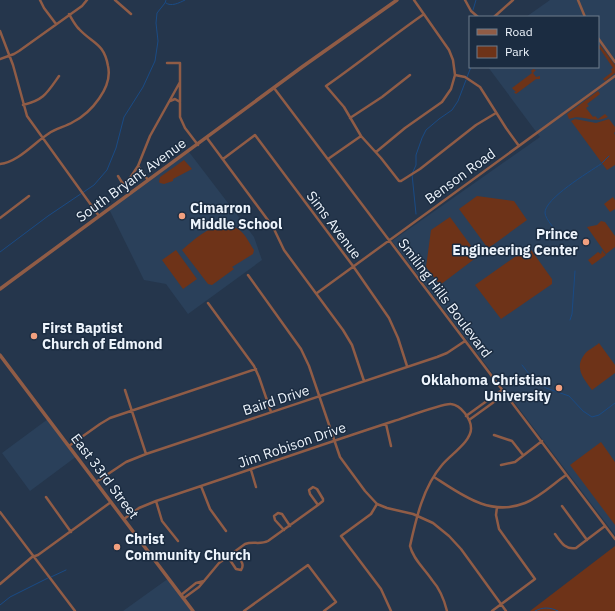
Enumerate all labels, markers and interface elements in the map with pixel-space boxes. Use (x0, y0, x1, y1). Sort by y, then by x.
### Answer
legend (469, 16, 599, 68)
text: Road (505, 24, 533, 39)
text: Park (505, 44, 530, 59)
street label: South Bryant Avenue (72, 134, 190, 226)
street label: Benson Road (421, 144, 499, 208)
street label: Sims Avenue (303, 187, 366, 263)
place label: Cimarron Middle School (190, 199, 282, 233)
marker: Cimarron Middle School (177, 211, 187, 221)
place label: Prince Engineering Center (452, 225, 578, 259)
street label: Smiling Hills Boulevard (394, 235, 496, 361)
marker: Prince Engineering Center (581, 237, 591, 247)
place label: First Baptist Church of Edmond (42, 319, 163, 353)
marker: First Baptist Church of Edmond (29, 331, 39, 341)
place label: Oklahoma Christian University (421, 371, 552, 405)
street label: Baird Drive (240, 381, 312, 419)
marker: Oklahoma Christian University (554, 383, 564, 393)
street label: Jim Robison Drive (236, 418, 349, 472)
street label: East 33rd Street (67, 430, 143, 522)
place label: Christ Community Church (125, 530, 251, 564)
marker: Christ Community Church (112, 542, 122, 552)

